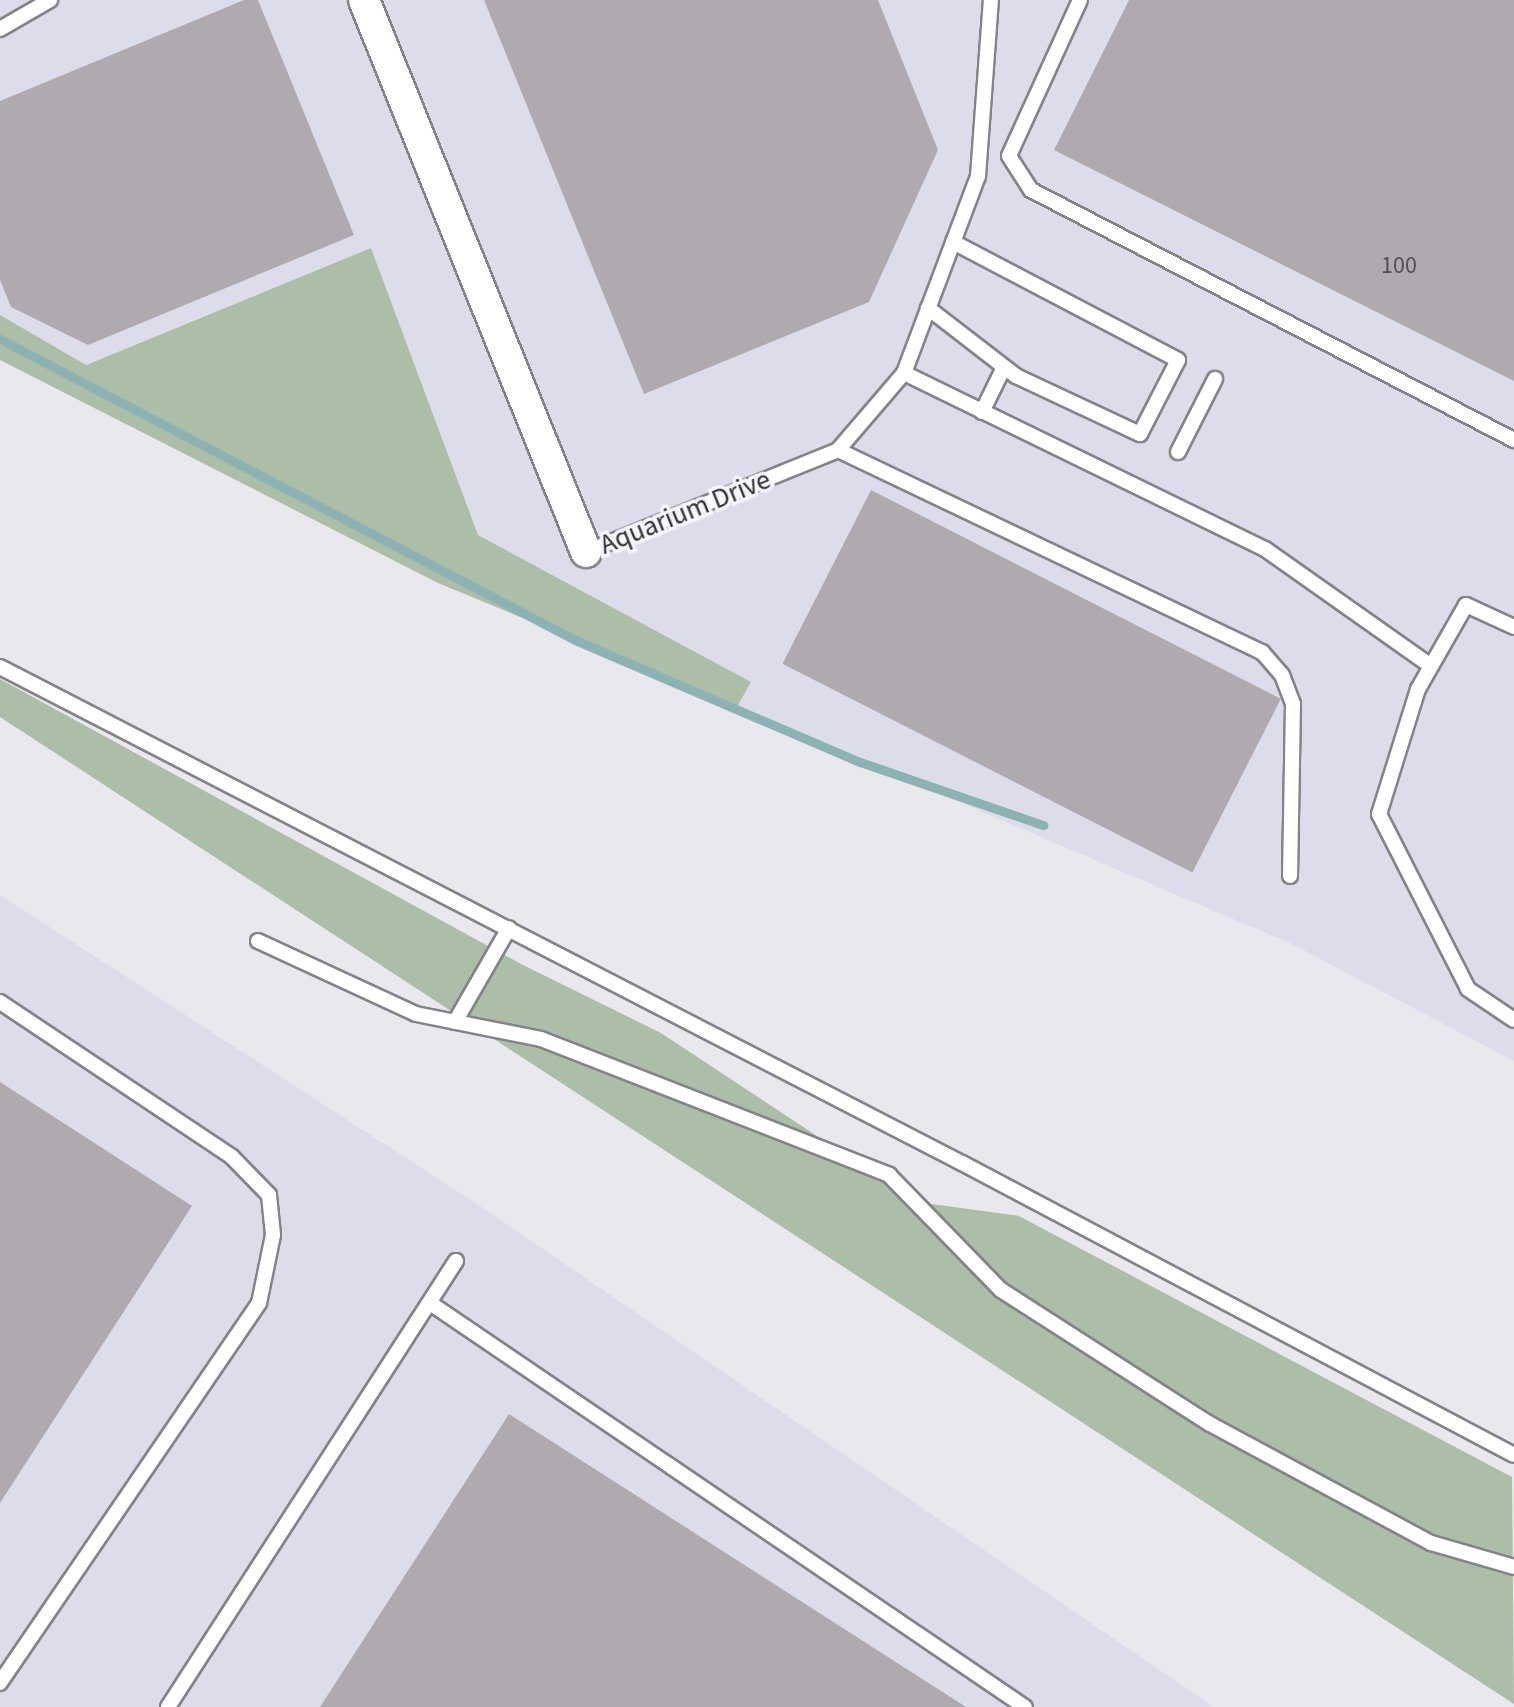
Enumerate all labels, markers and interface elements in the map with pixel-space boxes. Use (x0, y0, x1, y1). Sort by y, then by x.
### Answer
house number: 100 (1381, 252, 1417, 280)
street label: Aquarium Drive (595, 462, 775, 562)

